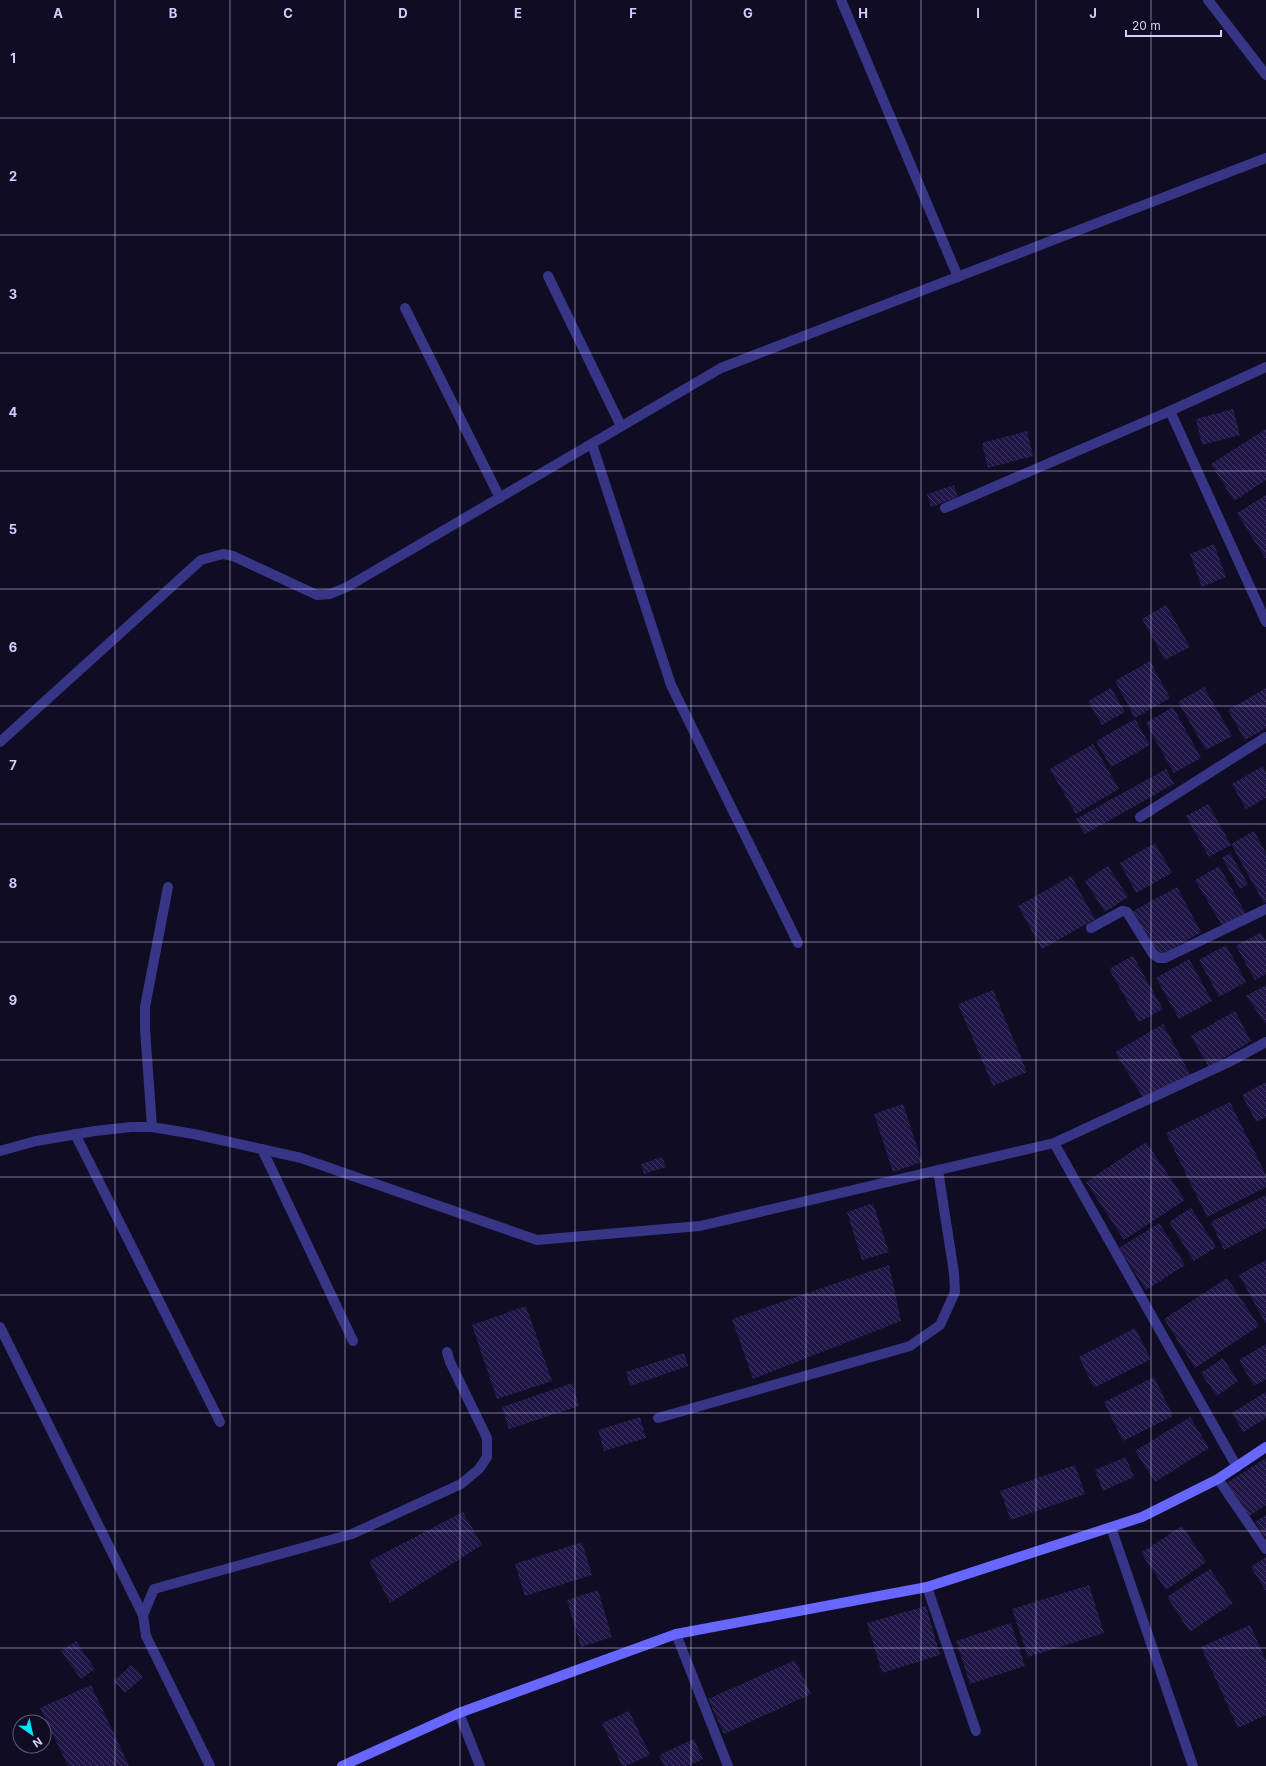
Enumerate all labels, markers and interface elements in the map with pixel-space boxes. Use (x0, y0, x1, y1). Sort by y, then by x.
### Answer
text: A (53, 5, 63, 21)
text: B (169, 5, 178, 21)
text: C (283, 5, 293, 21)
text: D (398, 5, 408, 21)
text: E (514, 5, 522, 21)
text: F (629, 5, 637, 21)
text: G (743, 5, 753, 21)
text: H (858, 5, 868, 21)
text: I (976, 5, 980, 21)
text: J (1089, 5, 1097, 21)
scale bar (1126, 12, 1221, 38)
text: 20 m (1132, 18, 1161, 33)
text: 1 (10, 50, 16, 66)
text: 2 (9, 168, 17, 184)
text: 3 (9, 286, 17, 302)
text: 4 (9, 404, 18, 420)
text: 5 (9, 521, 17, 537)
text: 6 (9, 639, 17, 655)
text: 7 (9, 757, 17, 773)
text: 8 (9, 875, 17, 891)
text: 9 (9, 992, 17, 1008)
north arrow (12, 1714, 52, 1754)
text: N (30, 1734, 45, 1750)

